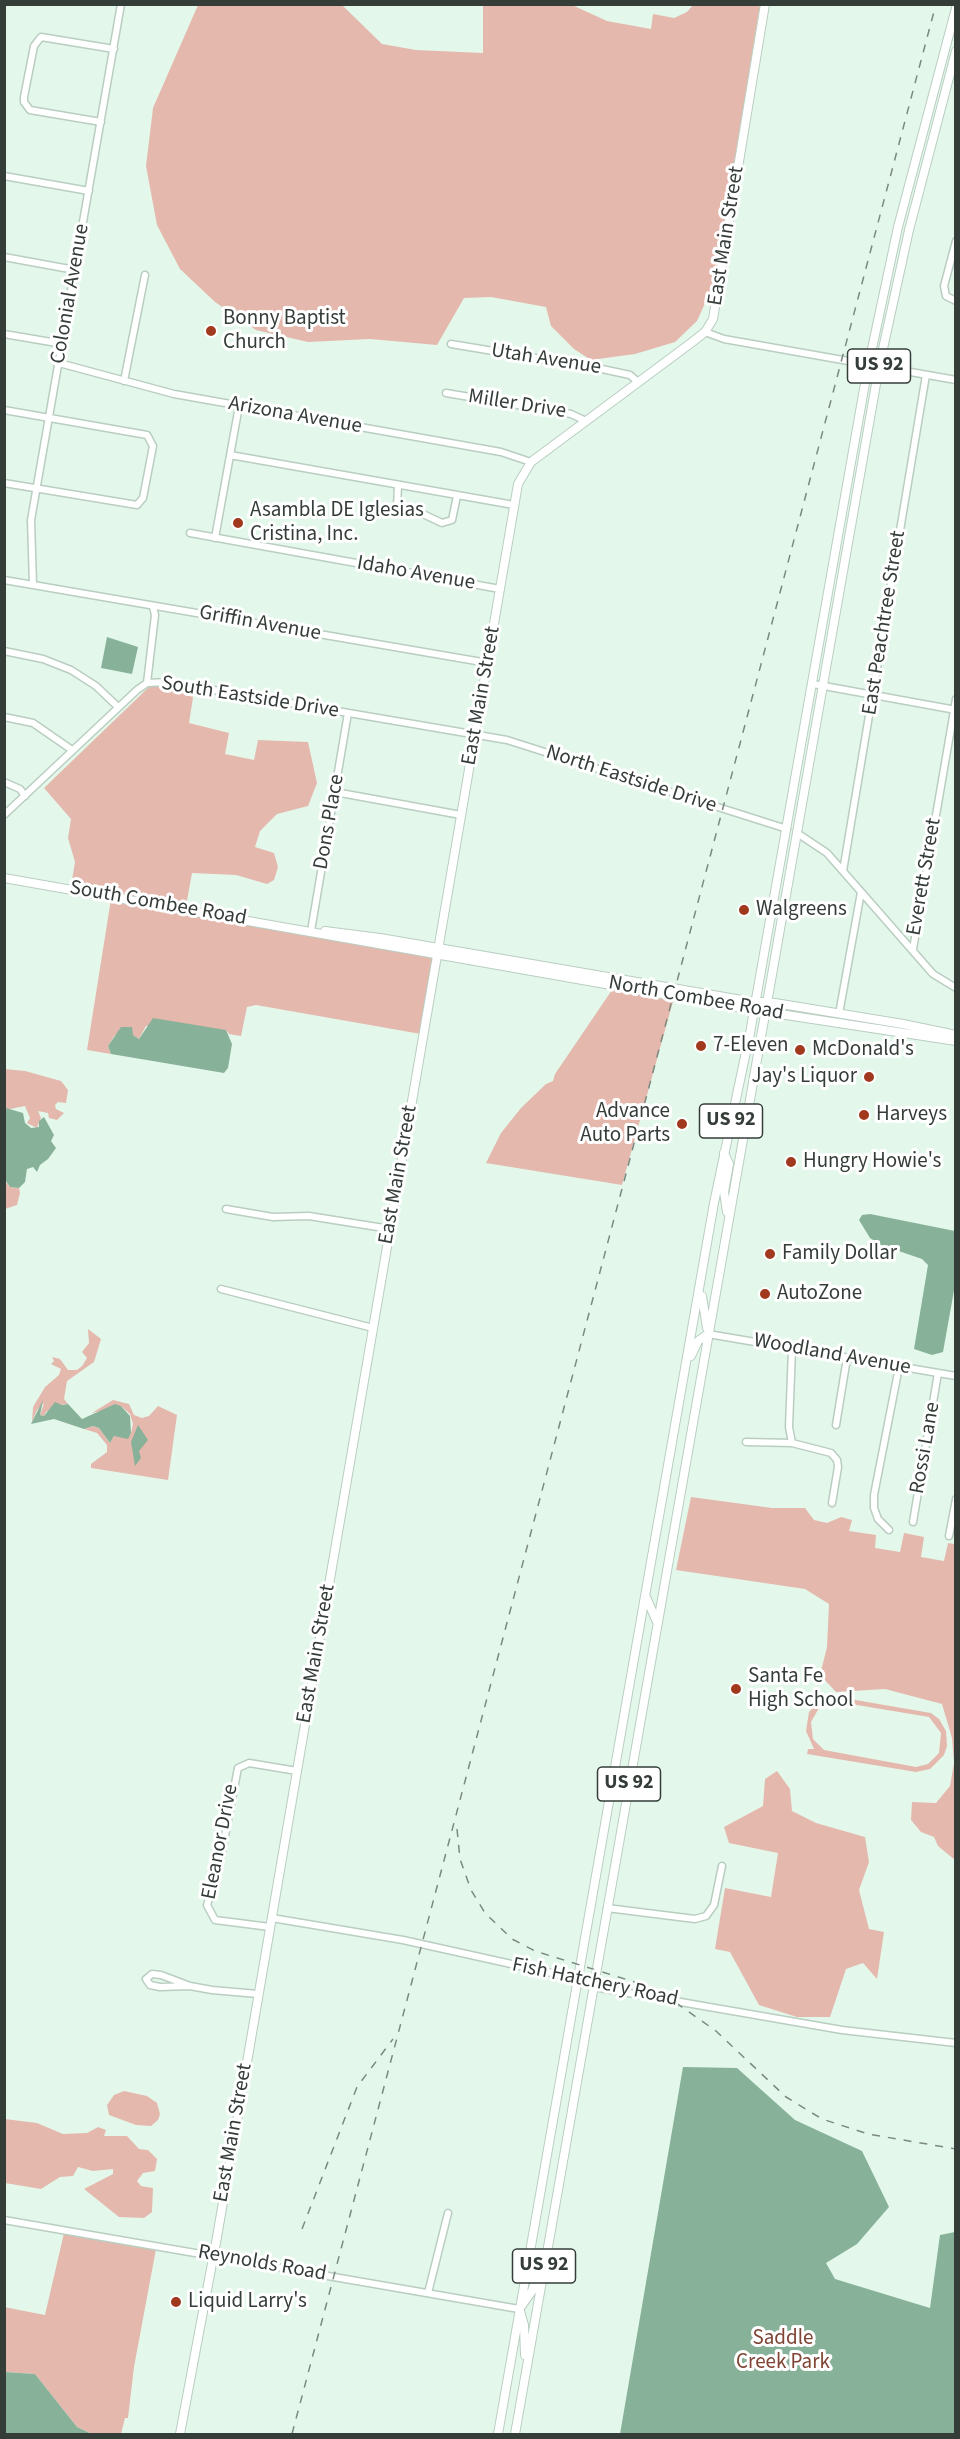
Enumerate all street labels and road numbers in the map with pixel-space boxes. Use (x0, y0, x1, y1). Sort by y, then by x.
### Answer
street label: East Main Street (704, 165, 750, 307)
street label: Colonial Avenue (46, 222, 96, 366)
street label: Utah Avenue (489, 339, 603, 381)
road number: US 92 (848, 349, 910, 383)
street label: Miller Drive (466, 385, 568, 425)
street label: Arizona Avenue (226, 392, 364, 440)
street label: East Peachtree Street (858, 529, 912, 717)
street label: Idaho Avenue (355, 551, 477, 597)
street label: Griffin Avenue (197, 601, 323, 647)
street label: East Main Street (457, 625, 507, 767)
street label: South Eastside Drive (159, 672, 341, 724)
street label: North Eastside Drive (543, 741, 719, 819)
street label: Dons Place (309, 772, 351, 872)
street label: Everett Street (902, 816, 948, 938)
street label: South Combee Road (68, 876, 248, 932)
street label: North Combee Road (606, 971, 786, 1027)
street label: East Main Street (374, 1104, 424, 1246)
road number: US 92 (700, 1104, 762, 1138)
street label: Woodland Avenue (752, 1329, 912, 1381)
street label: Rossi Lane (906, 1400, 946, 1496)
street label: East Main Street (292, 1583, 342, 1725)
road number: US 92 (598, 1767, 660, 1801)
street label: Eleanor Drive (197, 1782, 245, 1902)
street label: Fish Hatchery Road (510, 1953, 680, 2013)
street label: East Main Street (209, 2062, 259, 2204)
street label: Reynolds Road (196, 2240, 328, 2288)
road number: US 92 (512, 2249, 576, 2283)

